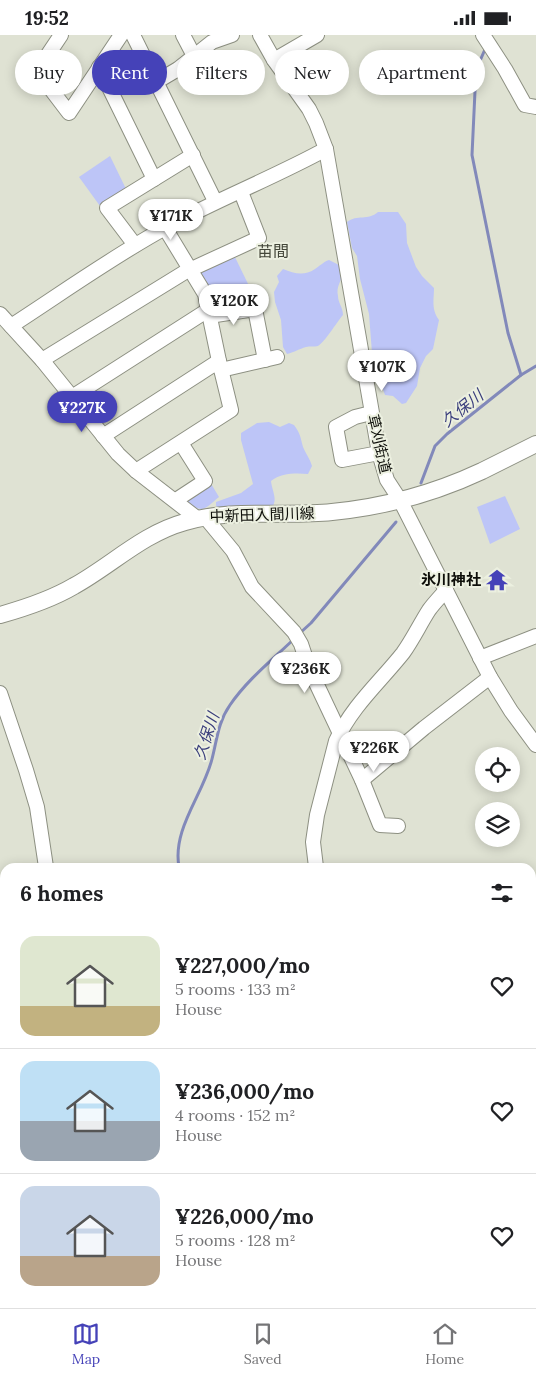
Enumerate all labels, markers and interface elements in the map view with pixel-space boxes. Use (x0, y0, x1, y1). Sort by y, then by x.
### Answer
text: 19:52 (25, 6, 69, 30)
chip: Buy (15, 50, 82, 95)
chip: Rent (92, 50, 167, 95)
chip: Filters (177, 50, 265, 95)
chip: New (275, 50, 349, 95)
chip: Apartment (359, 50, 485, 95)
pin: ¥171K (136, 199, 206, 241)
text: ¥171K (149, 205, 193, 225)
district label: 苗間 (257, 241, 289, 261)
pin: ¥120K (199, 283, 269, 326)
text: ¥120K (210, 290, 258, 310)
pin: ¥107K (347, 349, 417, 392)
text: ¥107K (358, 356, 406, 376)
water label: 久保川 (437, 384, 488, 431)
pin: ¥227K (47, 391, 117, 433)
text: ¥227K (58, 397, 106, 417)
street label: 草刈街道 (363, 413, 395, 475)
street label: 中新田入間川線 (209, 503, 315, 526)
temple icon: 氷川神社 (484, 567, 510, 593)
place label: 氷川神社 (421, 570, 481, 589)
pin: ¥236K (270, 651, 340, 694)
text: ¥236K (280, 658, 330, 678)
water label: 久保川 (189, 708, 224, 762)
pin: ¥226K (339, 731, 409, 773)
text: ¥226K (349, 737, 399, 757)
map controls (475, 747, 520, 847)
button: locate (475, 747, 520, 792)
button: layers (475, 802, 520, 847)
icon: filters (488, 879, 516, 907)
text: 6 homes (20, 880, 103, 907)
text: ¥227,000/mo (175, 952, 310, 979)
icon: home (60, 956, 120, 1016)
icon: heart (488, 972, 516, 1000)
text: 5 rooms · 133 m² (175, 979, 296, 999)
text: House (175, 999, 222, 1019)
text: ¥236,000/mo (175, 1078, 314, 1105)
icon: home (60, 1081, 120, 1141)
icon: heart (488, 1097, 516, 1125)
text: 4 rooms · 152 m² (175, 1105, 295, 1125)
text: House (175, 1125, 222, 1145)
text: ¥226,000/mo (175, 1203, 314, 1230)
icon: home (60, 1206, 120, 1266)
icon: heart (488, 1222, 516, 1250)
text: 5 rooms · 128 m² (175, 1230, 296, 1250)
text: House (175, 1250, 222, 1270)
tab: Map (72, 1320, 100, 1368)
tab: Saved (244, 1320, 282, 1368)
tab: Home (425, 1320, 464, 1368)

